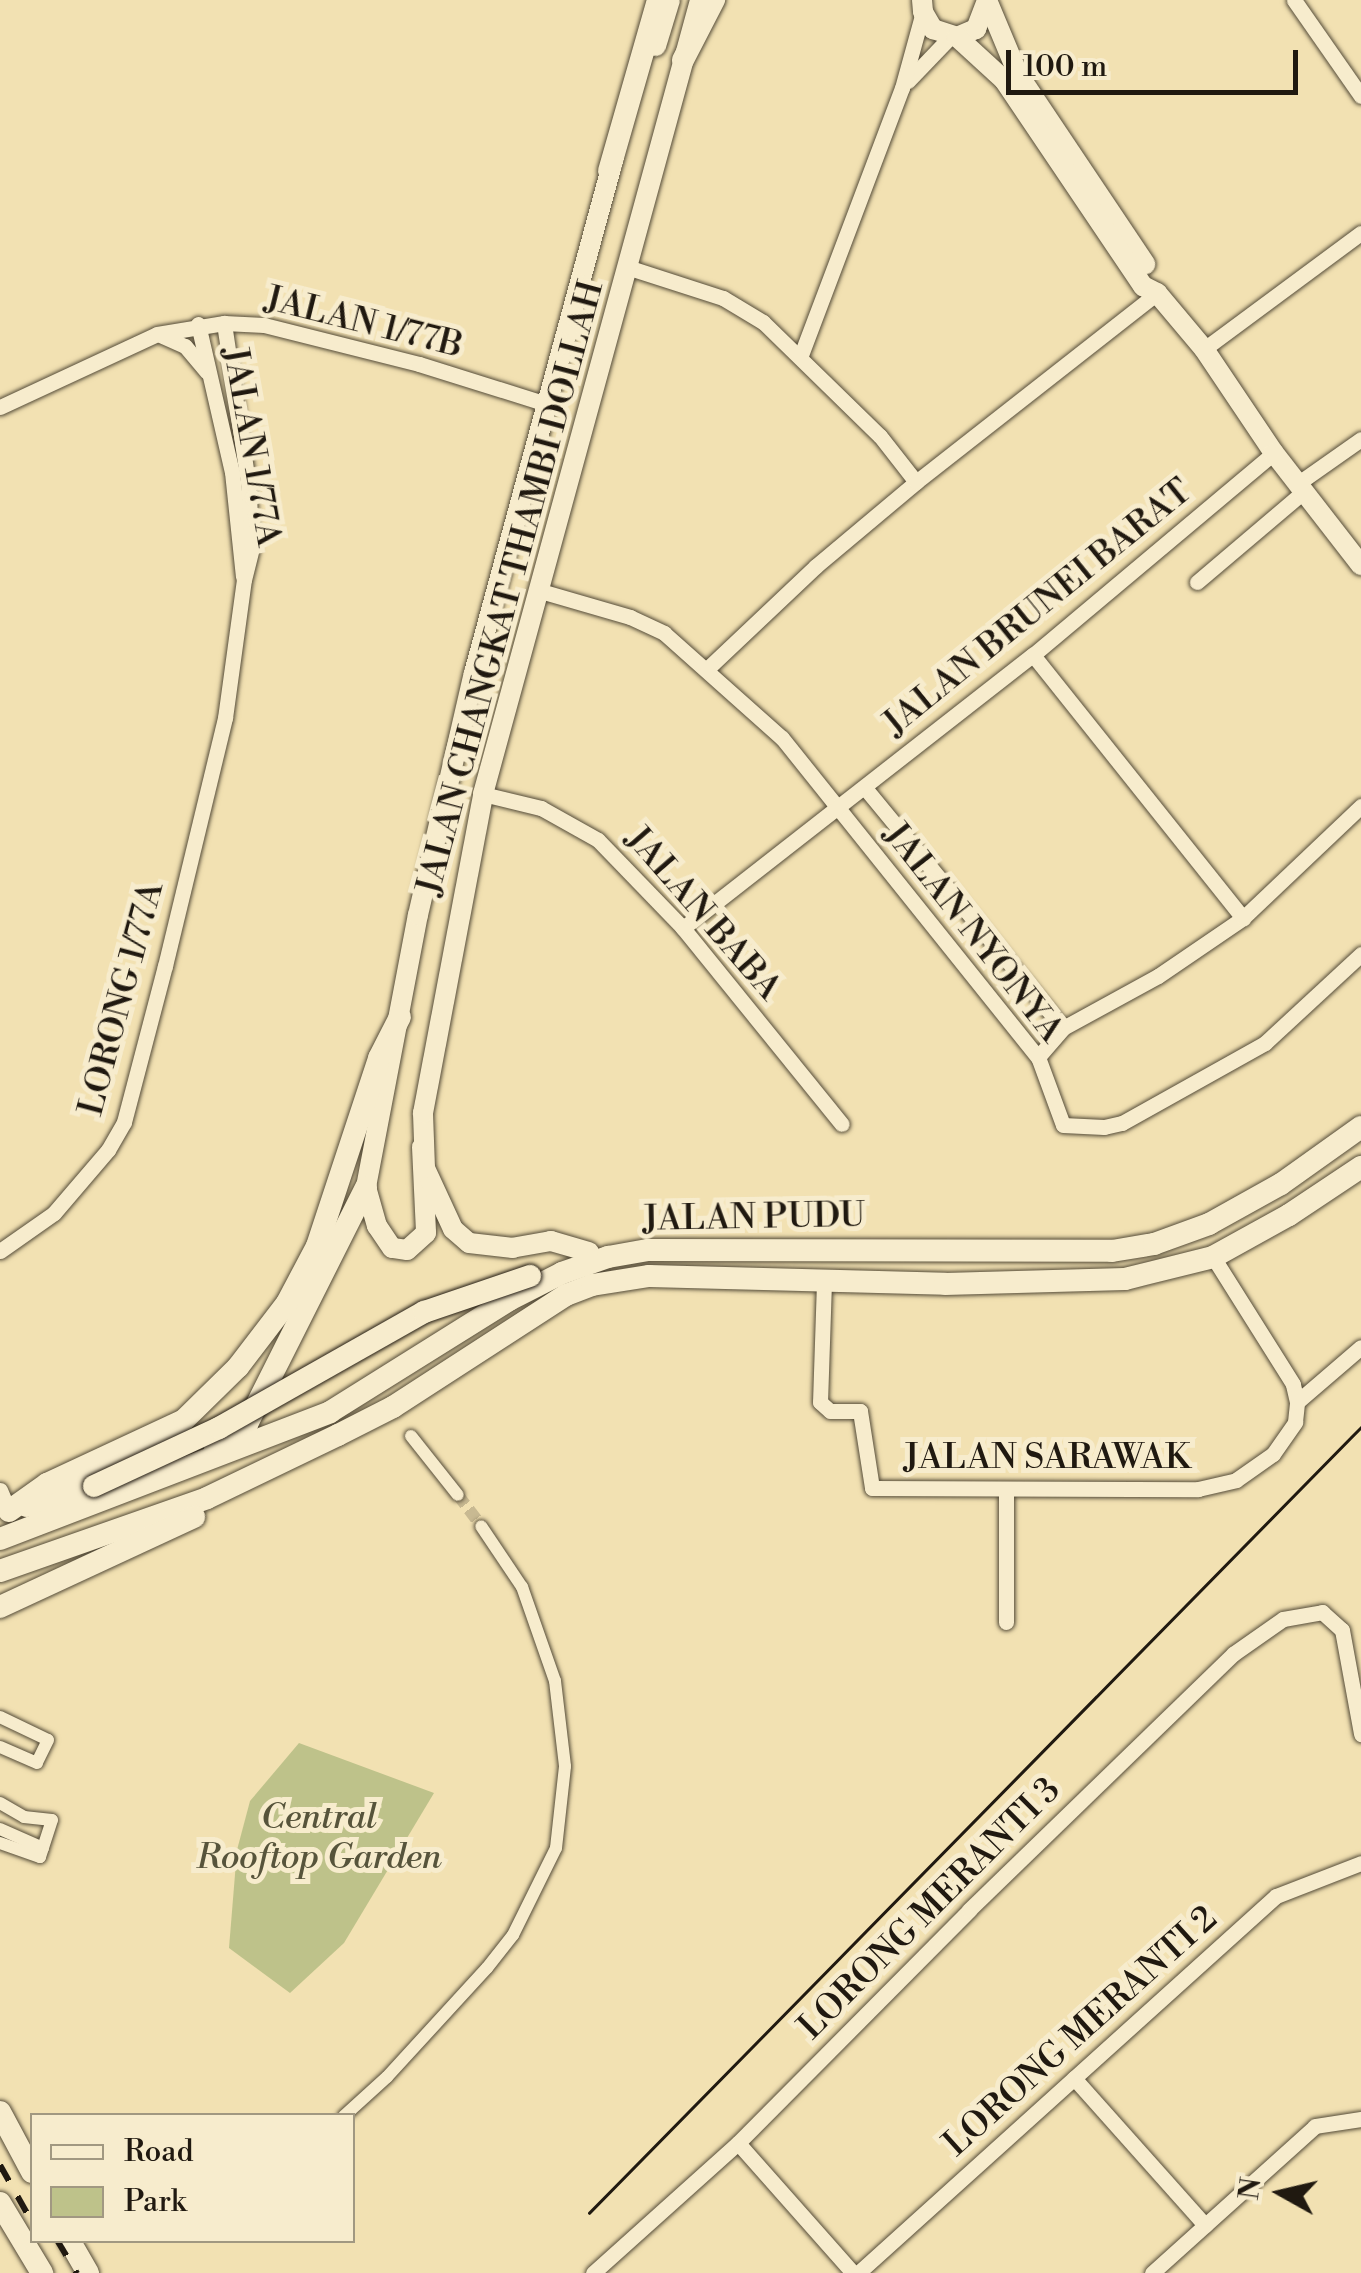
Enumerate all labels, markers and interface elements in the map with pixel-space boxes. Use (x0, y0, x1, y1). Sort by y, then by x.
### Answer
scale bar (1011, 30, 1304, 92)
text: 100 m (1023, 48, 1107, 86)
street label: JALAN CHANGKAT THAMBI DOLLAH (409, 276, 613, 900)
street label: JALAN 1/77B (261, 278, 467, 368)
street label: JALAN 1/77A (213, 344, 289, 550)
street label: JALAN BRUNEI BARAT (876, 471, 1200, 745)
street label: JALAN NYONYA (874, 815, 1072, 1051)
street label: JALAN BABA (616, 819, 790, 1009)
street label: LORONG 1/77A (71, 877, 173, 1121)
street label: JALAN PUDU (643, 1195, 865, 1241)
street label: JALAN SARAWAK (904, 1437, 1190, 1479)
street label: LORONG MERANTI 3 (790, 1769, 1070, 2049)
park label: Central Rooftop Garden (196, 1797, 442, 1879)
street label: LORONG MERANTI 2 (936, 1898, 1226, 2166)
legend (30, 2113, 355, 2243)
text: Road (124, 2133, 194, 2171)
north arrow (1231, 2143, 1331, 2243)
text: N (1232, 2175, 1270, 2202)
text: Park (124, 2183, 186, 2221)

